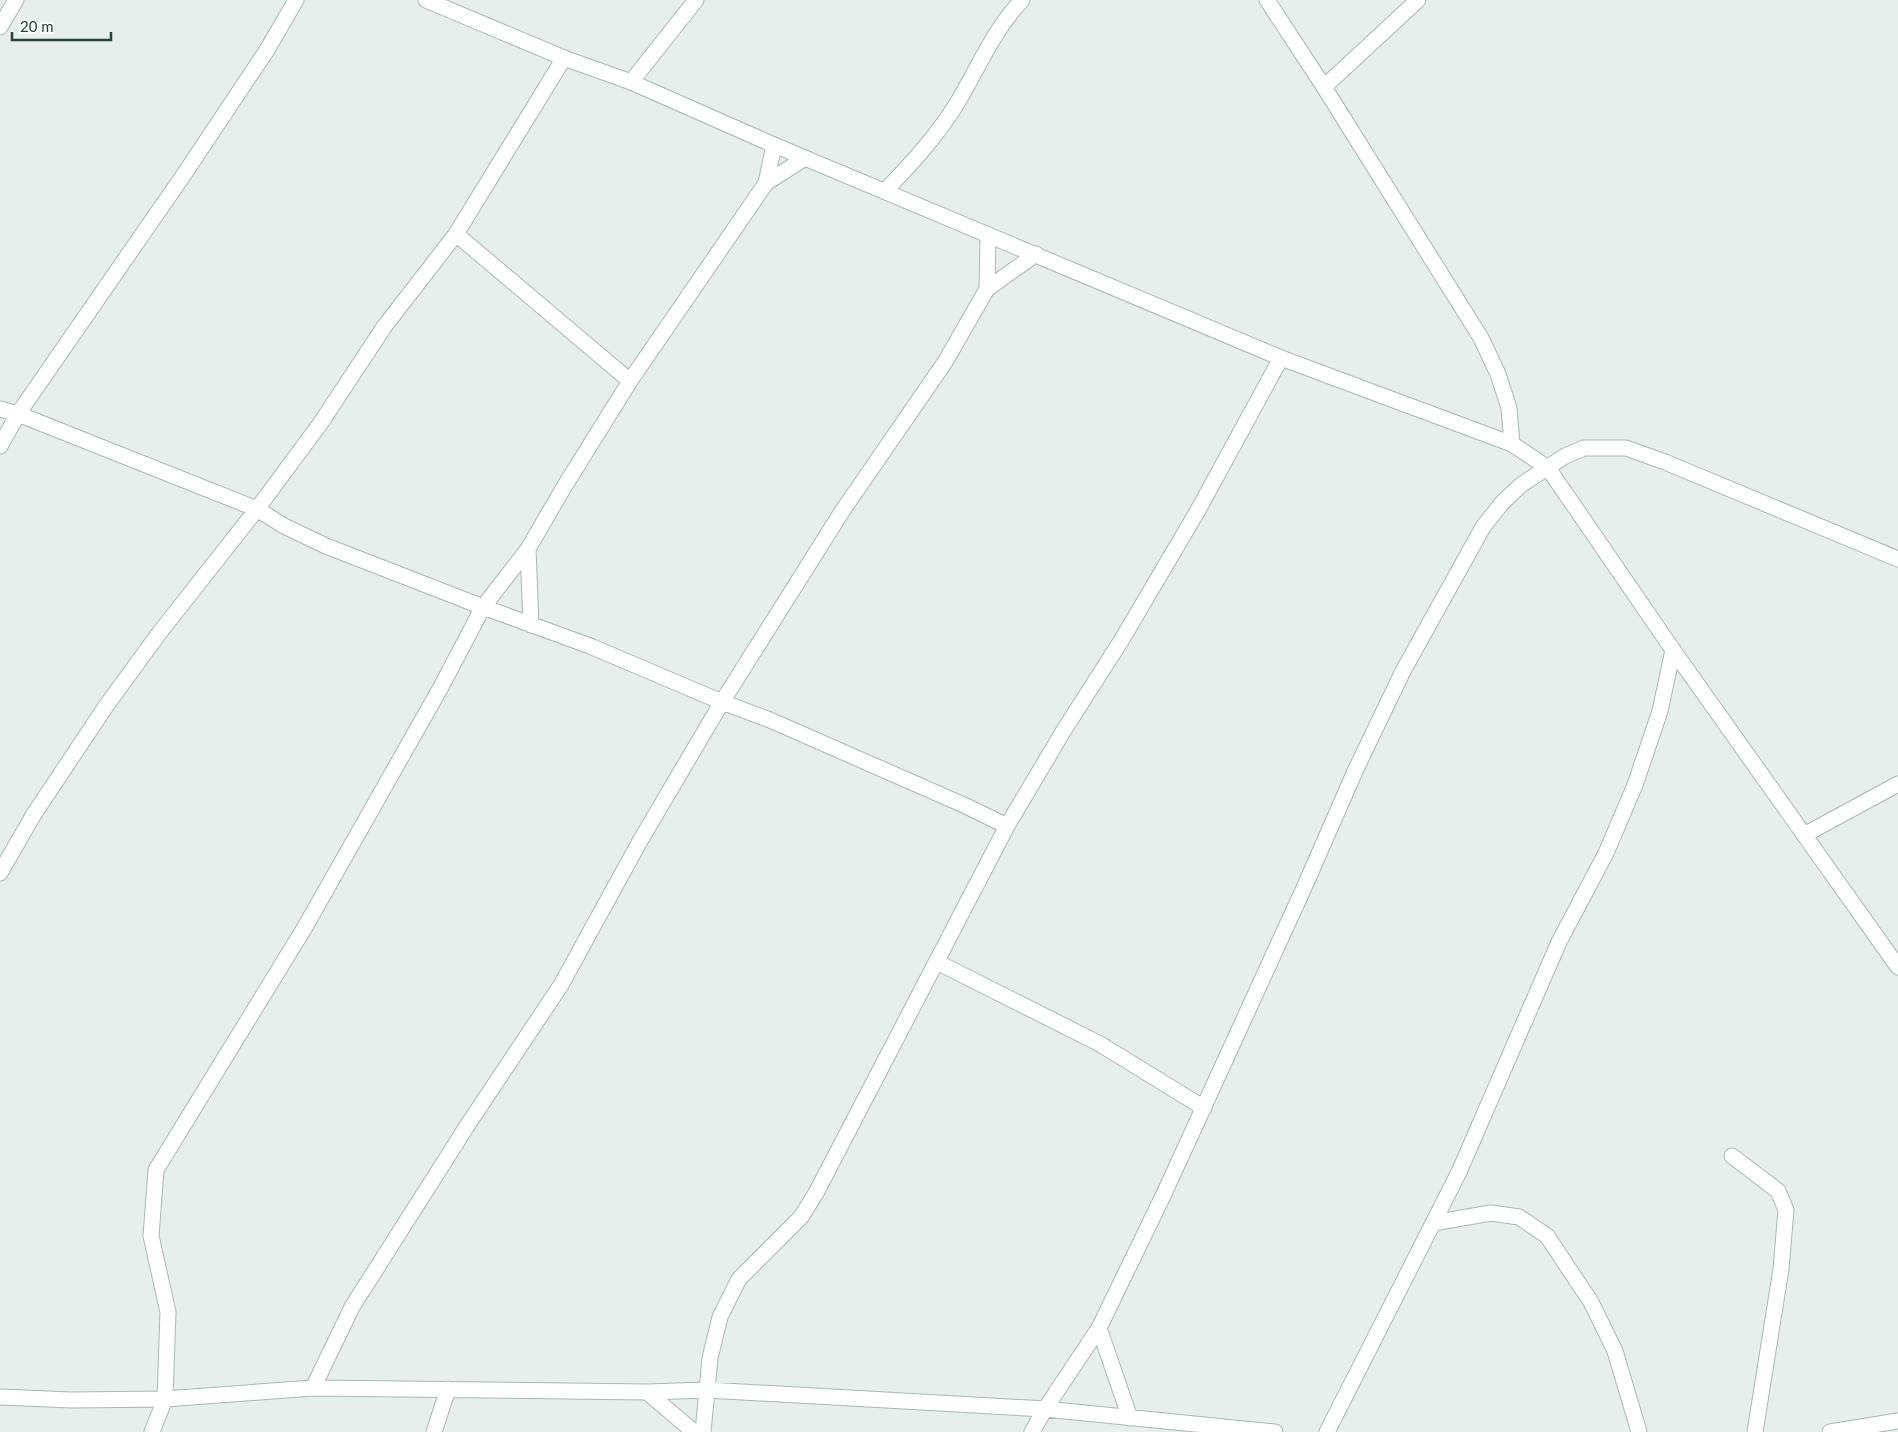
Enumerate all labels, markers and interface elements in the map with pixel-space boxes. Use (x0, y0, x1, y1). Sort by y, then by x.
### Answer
scale bar (12, 10, 111, 42)
text: 20 m (20, 17, 54, 35)

